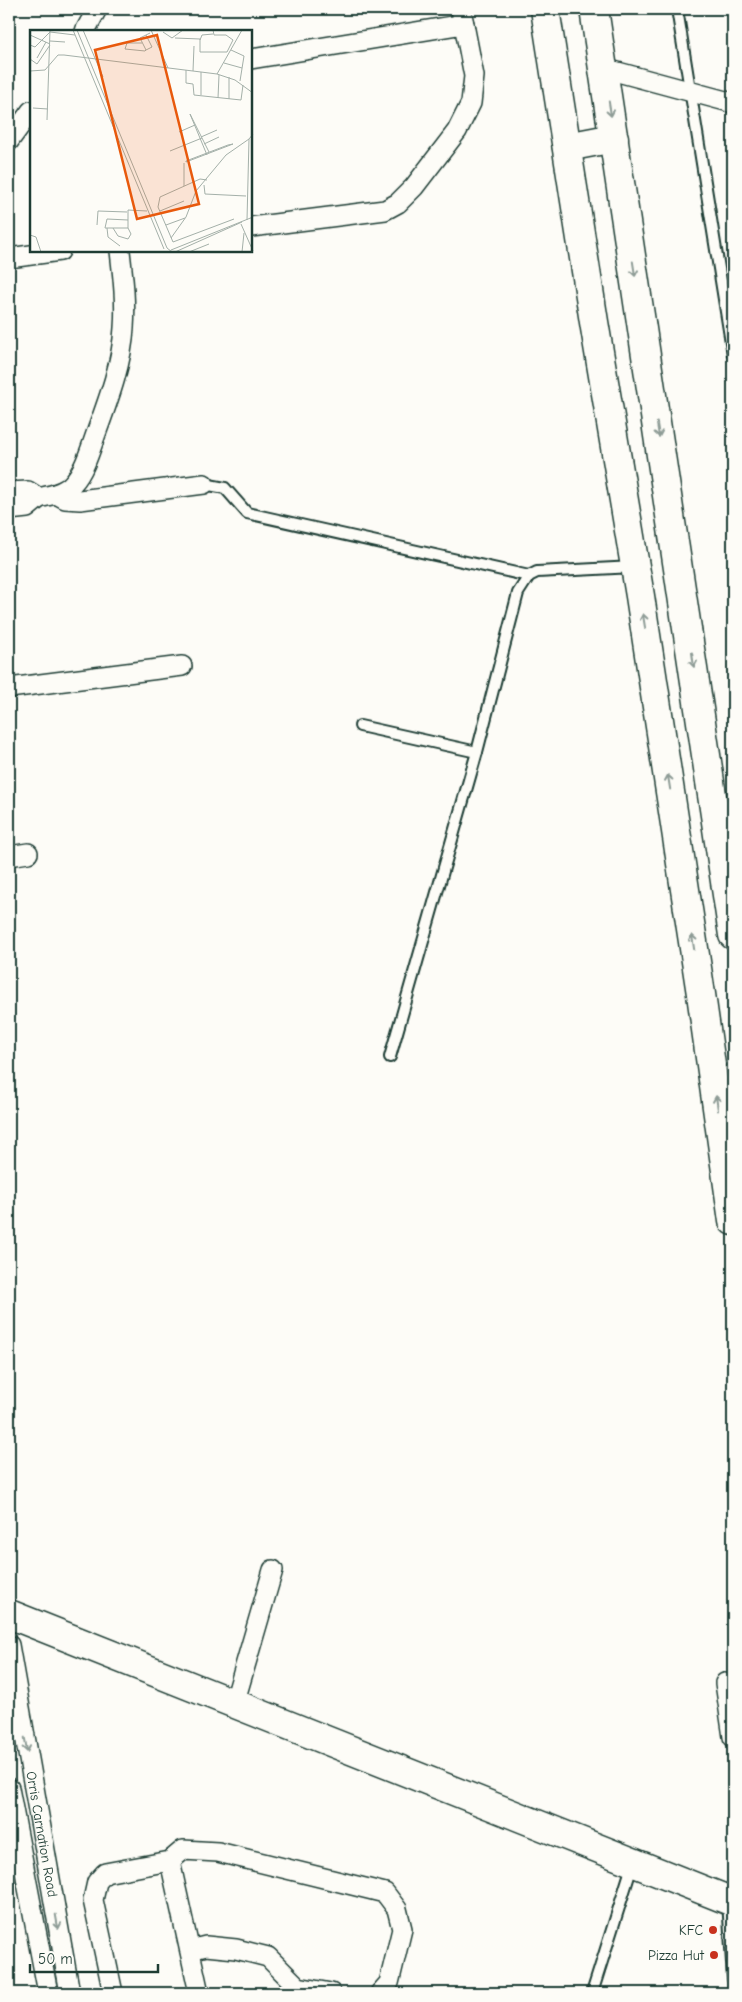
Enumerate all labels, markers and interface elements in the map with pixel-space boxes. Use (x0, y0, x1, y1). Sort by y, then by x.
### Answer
inset map (30, 30, 252, 252)
one-way arrow (605, 100, 615, 116)
one-way arrow (629, 261, 639, 277)
one-way arrow (654, 422, 664, 438)
one-way arrow (639, 613, 649, 629)
one-way arrow (688, 652, 698, 668)
one-way arrow (663, 774, 673, 790)
one-way arrow (688, 935, 698, 951)
one-way arrow (711, 1095, 721, 1111)
one-way arrow (22, 1737, 32, 1753)
street label: Orris Carnation Road (23, 1770, 62, 1898)
one-way arrow (53, 1914, 63, 1930)
place label: KFC (679, 1922, 703, 1939)
marker: KFC (707, 1924, 719, 1936)
scale bar (30, 1942, 158, 1974)
place label: Pizza Hut (648, 1947, 705, 1964)
marker: Pizza Hut (708, 1949, 720, 1961)
text: 50 m (38, 1950, 73, 1968)

